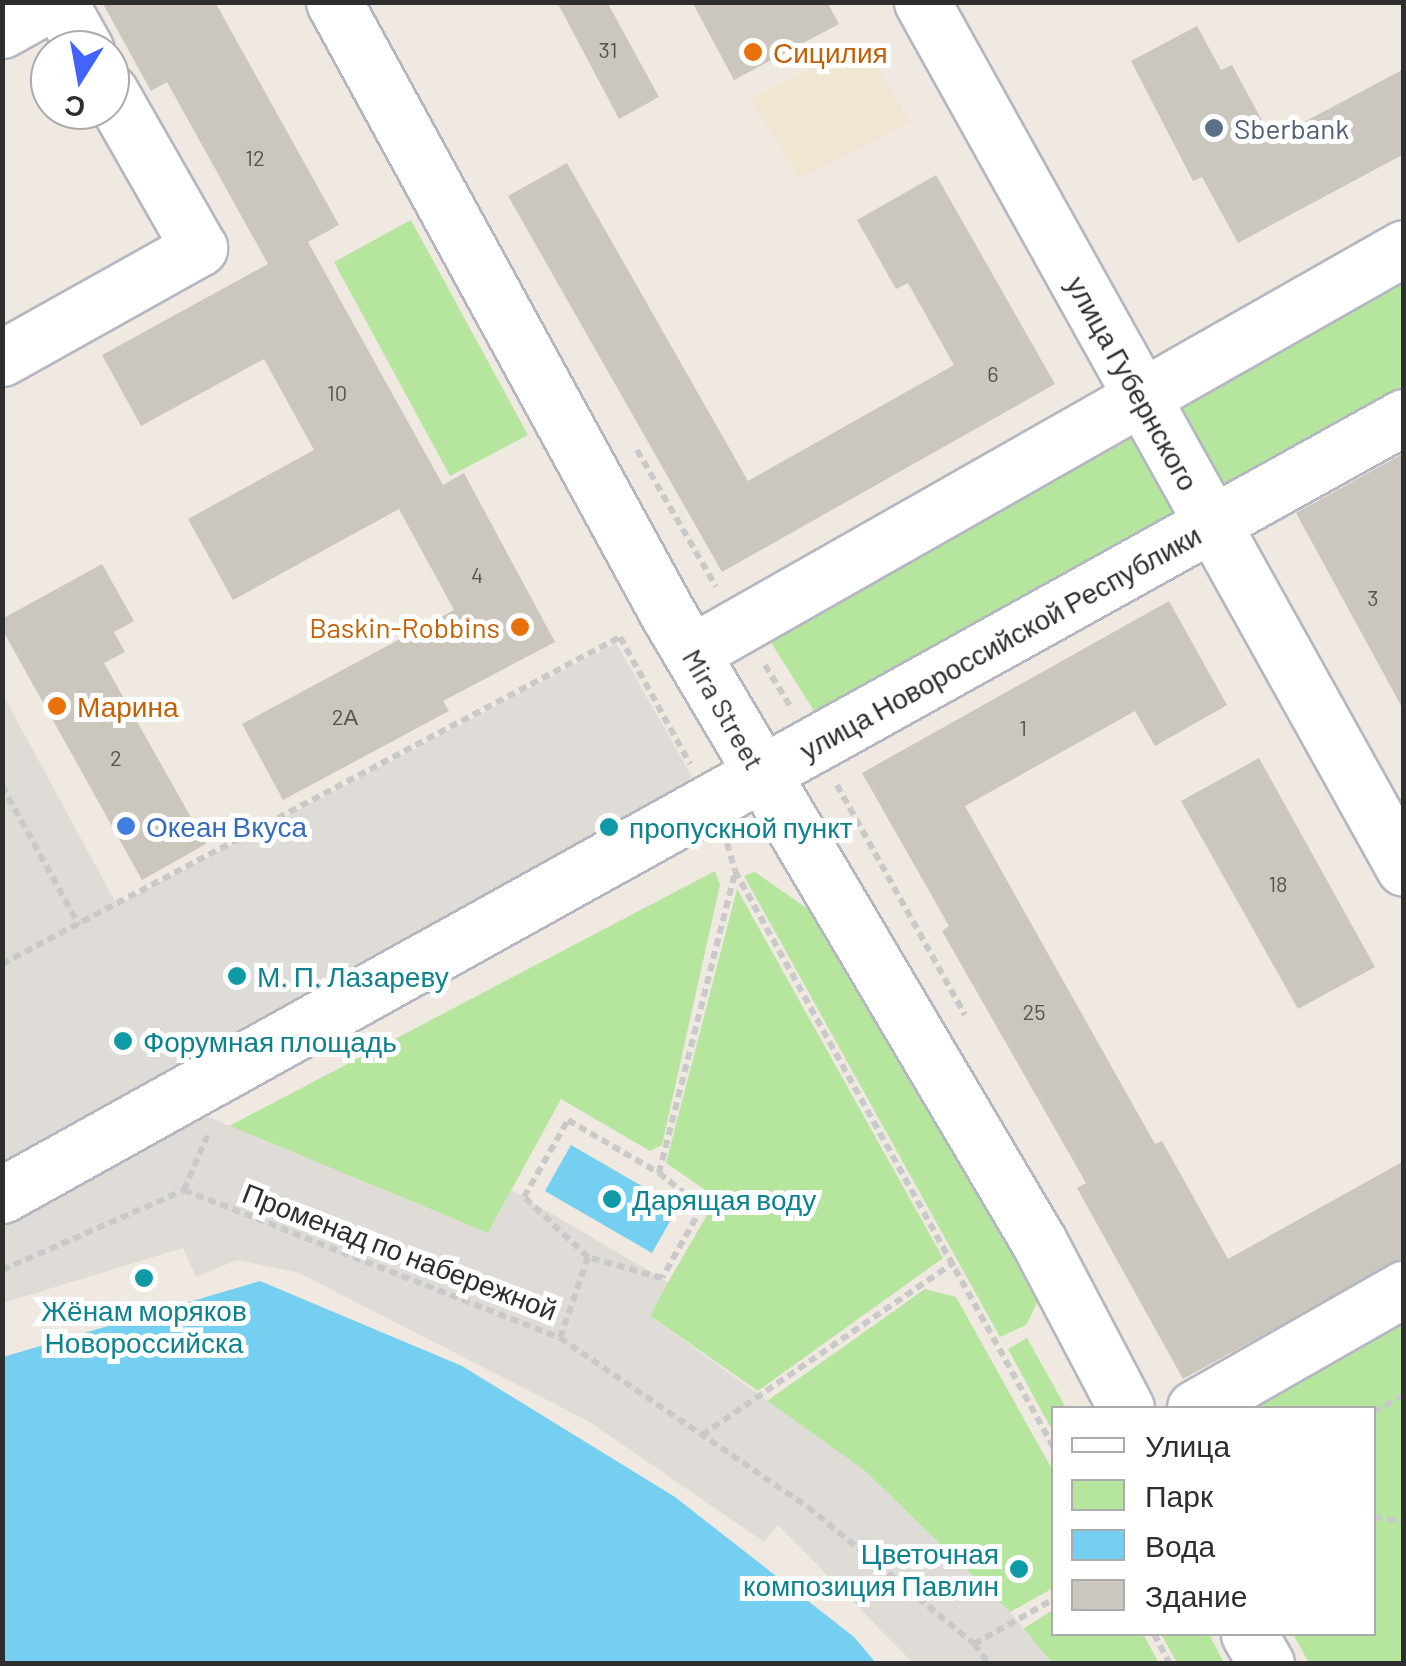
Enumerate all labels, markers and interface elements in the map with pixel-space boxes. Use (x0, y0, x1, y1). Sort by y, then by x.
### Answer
north arrow (30, 30, 130, 130)
place label: Сицилия (773, 35, 888, 69)
house number: 31 (599, 37, 617, 63)
marker: Сицилия (742, 41, 764, 63)
text: С (61, 89, 88, 126)
place label: Sberbank (1234, 111, 1349, 145)
marker: Sberbank (1203, 117, 1225, 139)
house number: 12 (245, 145, 265, 171)
street label: улица Губернского (1060, 270, 1206, 496)
house number: 6 (987, 361, 999, 387)
house number: 10 (327, 380, 347, 406)
street label: улица Новороссийской Республики (794, 517, 1206, 767)
house number: 4 (471, 562, 483, 588)
house number: 3 (1367, 585, 1379, 611)
place label: Baskin-Robbins (309, 610, 500, 644)
marker: Baskin-Robbins (509, 616, 531, 638)
street label: Mira Street (676, 643, 772, 775)
place label: Марина (77, 689, 178, 723)
marker: Марина (46, 695, 68, 717)
house number: 2А (332, 704, 358, 730)
house number: 1 (1019, 715, 1027, 741)
house number: 2 (110, 745, 122, 771)
place label: Океан Вкуса (146, 809, 307, 843)
place label: пропускной пункт (629, 810, 853, 844)
marker: Океан Вкуса (115, 815, 137, 837)
marker: пропускной пункт (598, 816, 620, 838)
house number: 18 (1268, 871, 1288, 897)
place label: М. П. Лазареву (257, 959, 449, 993)
marker: М. П. Лазареву (226, 965, 248, 987)
house number: 25 (1022, 999, 1046, 1025)
place label: Форумная площадь (143, 1024, 397, 1058)
marker: Форумная площадь (112, 1030, 134, 1052)
street label: Променад по набережной (238, 1175, 562, 1327)
place label: Дарящая воду (632, 1182, 816, 1216)
marker: Дарящая воду (601, 1188, 623, 1210)
marker: Жёнам моряков Новороссийска (133, 1267, 155, 1289)
place label: Жёнам моряков Новороссийска (41, 1293, 247, 1359)
legend (1051, 1406, 1376, 1636)
text: Улица (1145, 1427, 1230, 1463)
text: Парк (1145, 1477, 1213, 1513)
text: Вода (1145, 1527, 1215, 1563)
place label: Цветочная композиция Павлин (743, 1536, 999, 1602)
marker: Цветочная композиция Павлин (1008, 1558, 1030, 1580)
text: Здание (1145, 1577, 1247, 1613)

